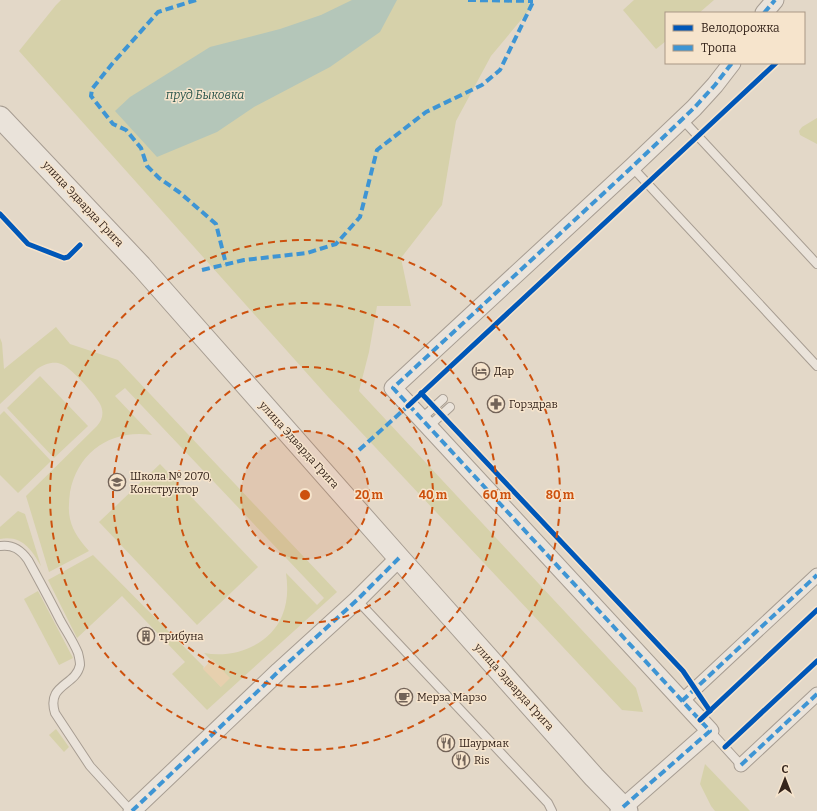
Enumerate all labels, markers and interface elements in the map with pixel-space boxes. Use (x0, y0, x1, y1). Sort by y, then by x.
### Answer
legend (665, 12, 805, 64)
text: Велодорожка (701, 21, 780, 35)
text: Тропа (701, 41, 737, 55)
water label: пруд Быковка (165, 88, 244, 102)
street label: улица Эдварда Грига (39, 158, 126, 250)
hotel icon: Дар (471, 361, 491, 381)
place label: Дар (494, 365, 515, 378)
pharmacy icon: Горздрав (486, 394, 506, 414)
street label: улица Эдварда Грига (256, 398, 341, 491)
place label: Горздрав (509, 398, 558, 411)
place label: Школа № 2070, Конструктор (130, 470, 212, 496)
school or university icon: Школа № 2070, Конструктор (107, 472, 127, 492)
centre of rings (298, 488, 312, 502)
text: 20 m (355, 488, 384, 502)
text: 40 m (419, 488, 448, 502)
text: 60 m (483, 488, 512, 502)
text: 80 m (546, 488, 575, 502)
building icon: трибуна (136, 626, 156, 646)
place label: трибуна (159, 630, 204, 643)
street label: улица Эдварда Грига (471, 640, 556, 733)
cafe icon: Мерза Марзо (394, 687, 414, 707)
place label: Мерза Марзо (417, 691, 487, 704)
restaurant icon: Шаурмак (436, 733, 456, 753)
place label: Шаурмак (459, 737, 509, 750)
restaurant icon: Ris (451, 750, 471, 770)
place label: Ris (474, 754, 490, 767)
north arrow (765, 759, 805, 799)
text: С (782, 763, 789, 776)

